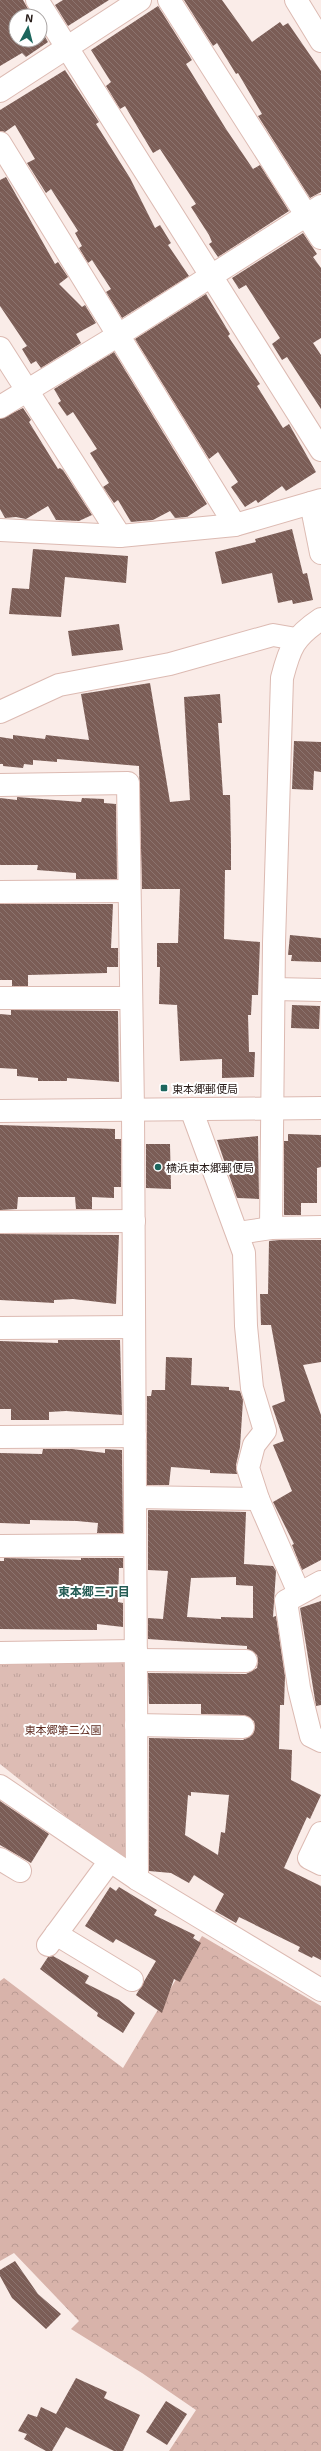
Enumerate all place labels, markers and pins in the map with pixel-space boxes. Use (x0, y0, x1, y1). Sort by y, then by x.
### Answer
place label: 東本郷郵便局 (172, 1082, 238, 1095)
marker: 東本郷郵便局 (159, 1083, 169, 1093)
place label: 横浜東本郷郵便局 (166, 1161, 254, 1174)
marker: 横浜東本郷郵便局 (153, 1162, 163, 1172)

